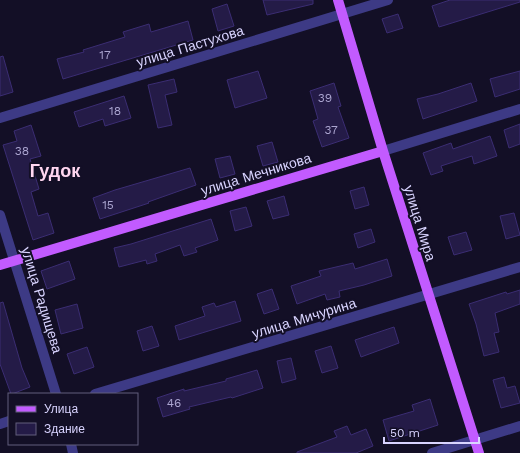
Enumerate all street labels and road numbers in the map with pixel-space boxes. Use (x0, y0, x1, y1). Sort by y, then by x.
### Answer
street label: улица Пастухова (134, 22, 246, 70)
street label: улица Мечникова (199, 150, 313, 198)
street label: улица Мира (401, 183, 439, 263)
street label: улица Радищева (18, 245, 66, 355)
street label: улица Мичурина (250, 295, 358, 341)

